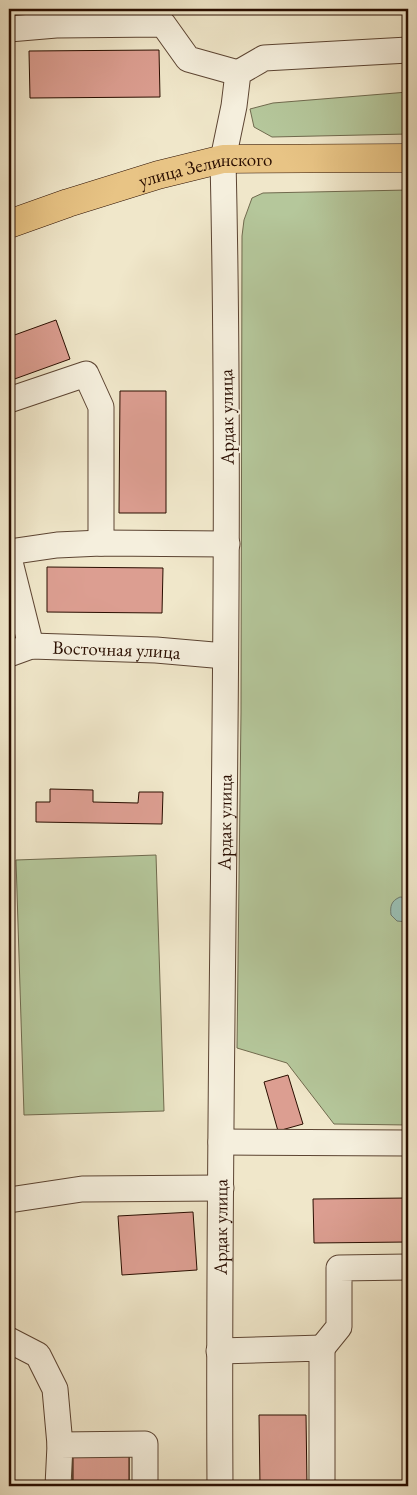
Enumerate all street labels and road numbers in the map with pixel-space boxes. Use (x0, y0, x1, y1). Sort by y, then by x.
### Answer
street label: улица Зелинского (135, 147, 272, 193)
street label: Ардак улица (213, 368, 240, 466)
street label: Восточная улица (52, 635, 182, 665)
street label: Ардак улица (212, 773, 238, 871)
street label: Ардак улица (208, 1178, 233, 1276)

